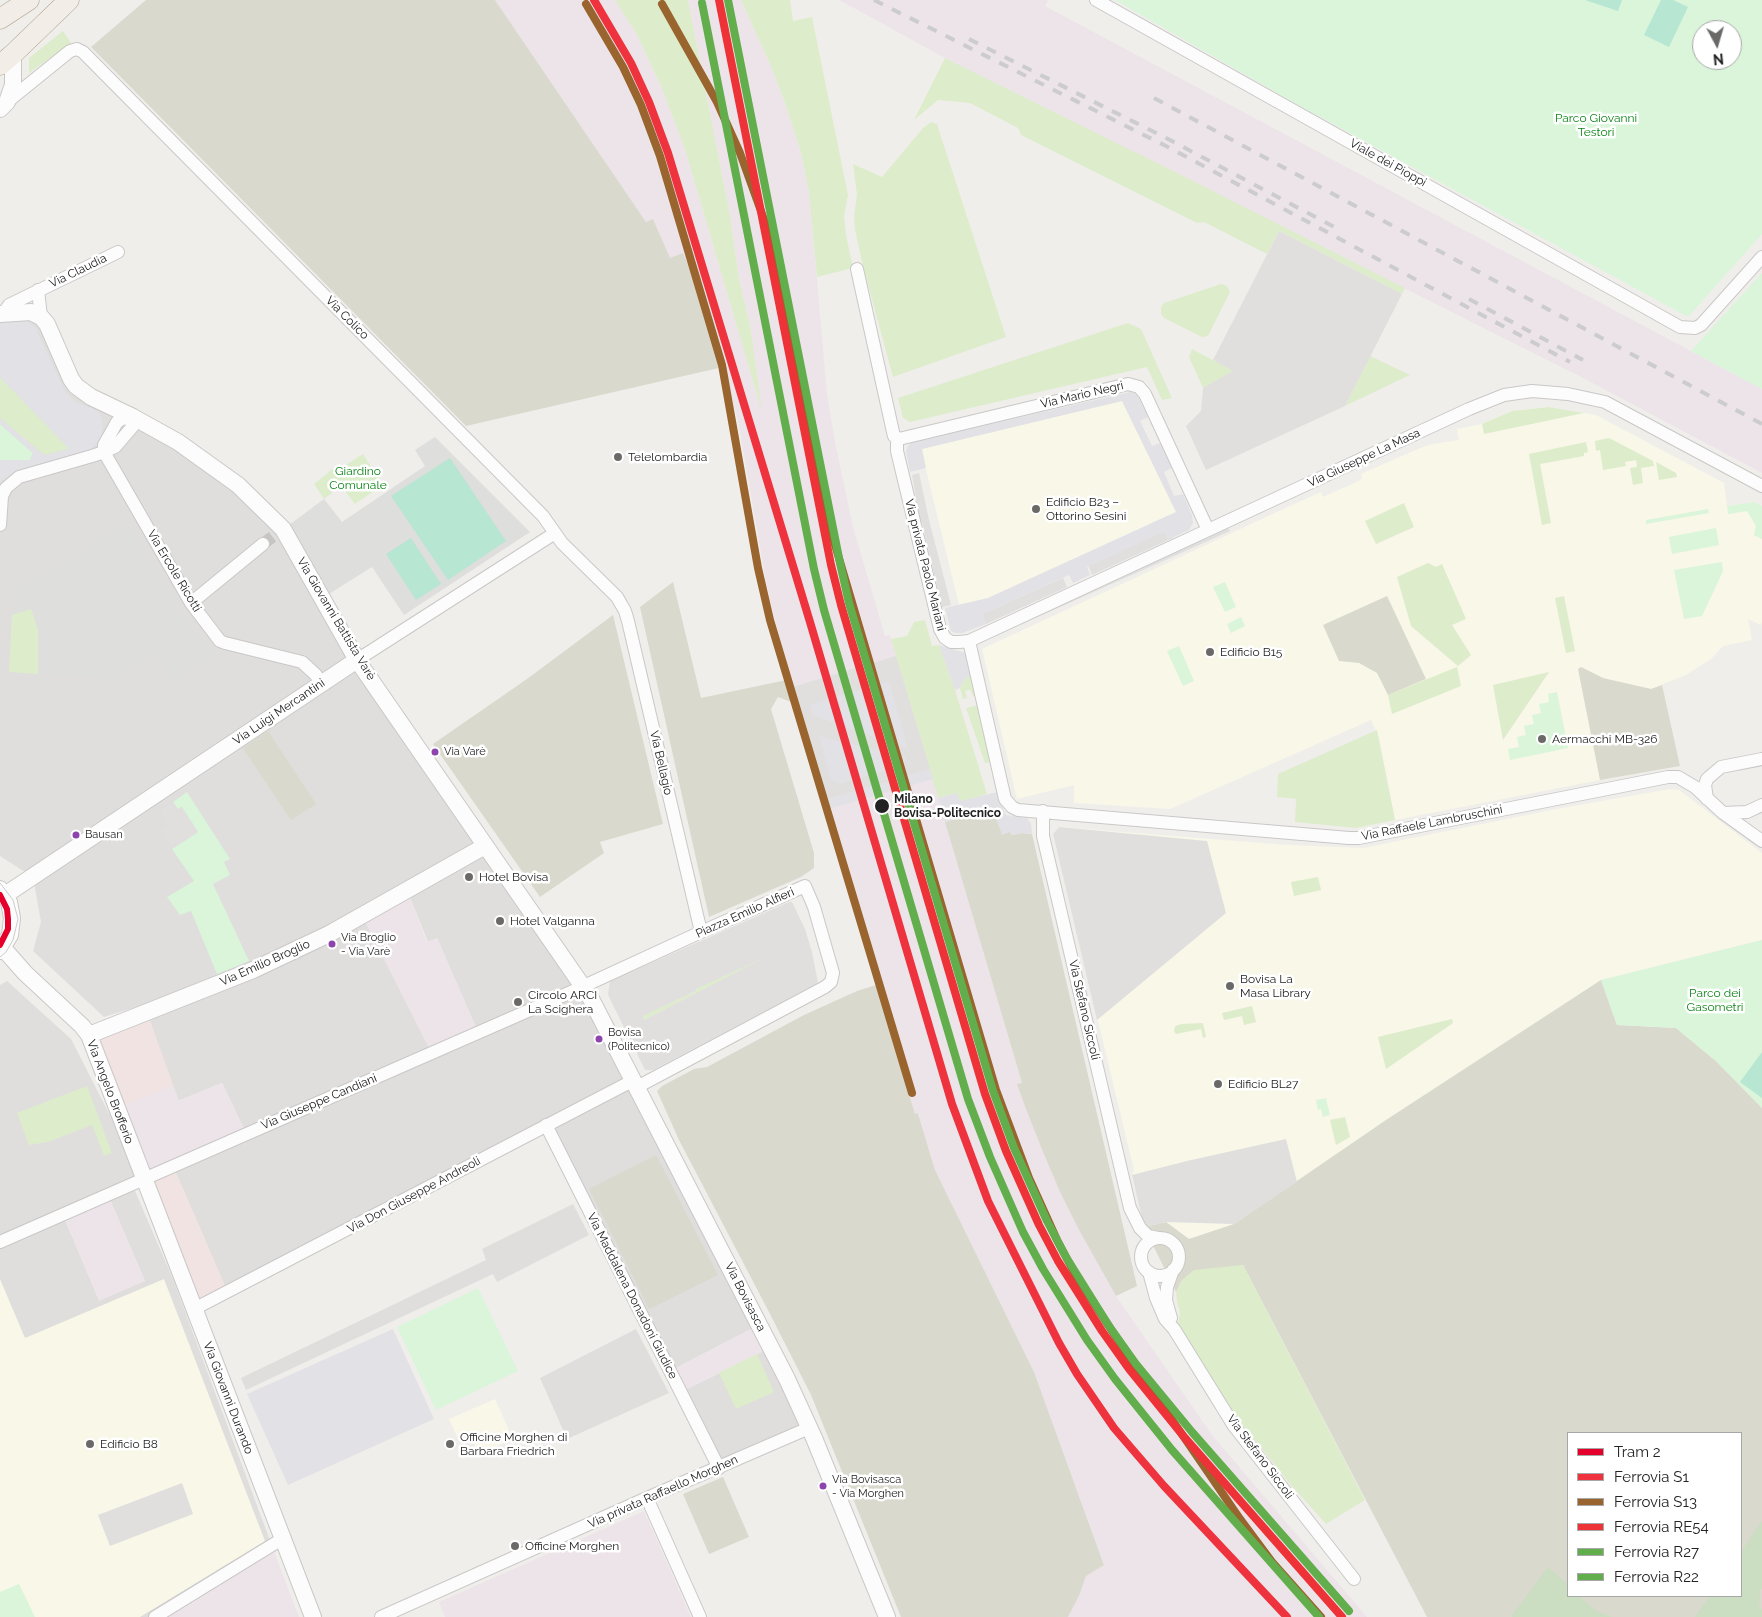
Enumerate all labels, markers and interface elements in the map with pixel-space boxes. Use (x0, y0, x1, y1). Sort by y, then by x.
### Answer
north arrow (1692, 20, 1742, 70)
text: N (1712, 50, 1725, 67)
park label: Parco Giovanni Testori (1555, 111, 1637, 139)
street label: Viale dei Pioppi (1347, 136, 1429, 190)
street label: Via Claudia (47, 251, 109, 291)
street label: Via Colico (322, 293, 372, 343)
street label: Via Mario Negri (1039, 378, 1125, 412)
street label: Via Giuseppe La Masa (1305, 426, 1423, 490)
place label: Telelombardia (628, 450, 707, 464)
marker: Telelombardia (612, 451, 624, 463)
park label: Giardino Comunale (329, 464, 387, 492)
place label: Edificio B23 – Ottorino Sesini (1046, 495, 1126, 523)
street label: Via privata Paolo Mariani (902, 498, 948, 632)
marker: Edificio B23 – Ottorino Sesini (1030, 503, 1042, 515)
street label: Via Ercole Ricotti (144, 527, 204, 615)
street label: Via Giovanni Battista Varè (294, 555, 378, 683)
place label: Edificio B15 (1220, 645, 1282, 659)
marker: Edificio B15 (1204, 646, 1216, 658)
street label: Via Luigi Mercantini (230, 676, 328, 748)
street label: Via Bellagio (647, 729, 675, 797)
place label: Aermacchi MB-326 (1552, 732, 1658, 746)
marker: Aermacchi MB-326 (1536, 733, 1548, 745)
place label: Via Varè (444, 745, 486, 759)
marker: Via Varè (430, 747, 440, 757)
place label: Milano Bovisa-Politecnico (894, 792, 1001, 820)
marker: Milano Bovisa-Politecnico (873, 797, 891, 815)
street label: Via Raffaele Lambruschini (1360, 802, 1504, 844)
place label: Bausan (85, 828, 123, 842)
marker: Bausan (71, 830, 81, 840)
place label: Hotel Bovisa (479, 870, 548, 884)
marker: Hotel Bovisa (463, 871, 475, 883)
street label: Piazza Emilio Alfieri (694, 885, 796, 941)
place label: Hotel Valganna (510, 914, 595, 928)
marker: Hotel Valganna (494, 915, 506, 927)
place label: Via Broglio - Via Varè (341, 931, 396, 957)
street label: Via Emilio Broglio (218, 937, 312, 989)
marker: Via Broglio - Via Varè (327, 939, 337, 949)
street label: Via Stefano Siccoli (1066, 959, 1102, 1061)
place label: Bovisa La Masa Library (1240, 972, 1311, 1000)
marker: Bovisa La Masa Library (1224, 980, 1236, 992)
park label: Parco dei Gasometri (1687, 986, 1743, 1014)
place label: Circolo ARCI La Scighera (528, 988, 597, 1016)
marker: Circolo ARCI La Scighera (512, 996, 524, 1008)
place label: Bovisa (Politecnico) (608, 1026, 670, 1052)
marker: Bovisa (Politecnico) (594, 1034, 604, 1044)
street label: Via Angelo Brofferio (84, 1038, 136, 1146)
street label: Via Giuseppe Candiani (259, 1071, 379, 1133)
place label: Edificio BL27 (1228, 1077, 1298, 1091)
marker: Edificio BL27 (1212, 1078, 1224, 1090)
street label: Via Don Giuseppe Andreoli (345, 1154, 483, 1236)
street label: Via Maddalena Donadoni Giudice (584, 1211, 680, 1381)
street label: Via Bovisasca (721, 1260, 769, 1334)
street label: Via Giovanni Durando (200, 1340, 256, 1456)
street label: Via Stefano Siccoli (1224, 1412, 1296, 1502)
place label: Officine Morghen di Barbara Friedrich (460, 1430, 567, 1458)
legend (1567, 1432, 1742, 1597)
place label: Edificio B8 (100, 1437, 158, 1451)
marker: Edificio B8 (84, 1438, 96, 1450)
marker: Officine Morghen di Barbara Friedrich (444, 1438, 456, 1450)
text: Tram 2 (1614, 1443, 1661, 1461)
street label: Via privata Raffaello Morghen (586, 1452, 740, 1532)
text: Ferrovia S1 (1614, 1468, 1689, 1486)
place label: Via Bovisasca - Via Morghen (832, 1473, 904, 1499)
marker: Via Bovisasca - Via Morghen (818, 1481, 828, 1491)
text: Ferrovia S13 (1614, 1493, 1697, 1511)
text: Ferrovia RE54 (1614, 1518, 1709, 1536)
place label: Officine Morghen (525, 1539, 619, 1553)
marker: Officine Morghen (509, 1540, 521, 1552)
text: Ferrovia R27 (1614, 1543, 1699, 1561)
text: Ferrovia R22 (1614, 1568, 1699, 1586)

